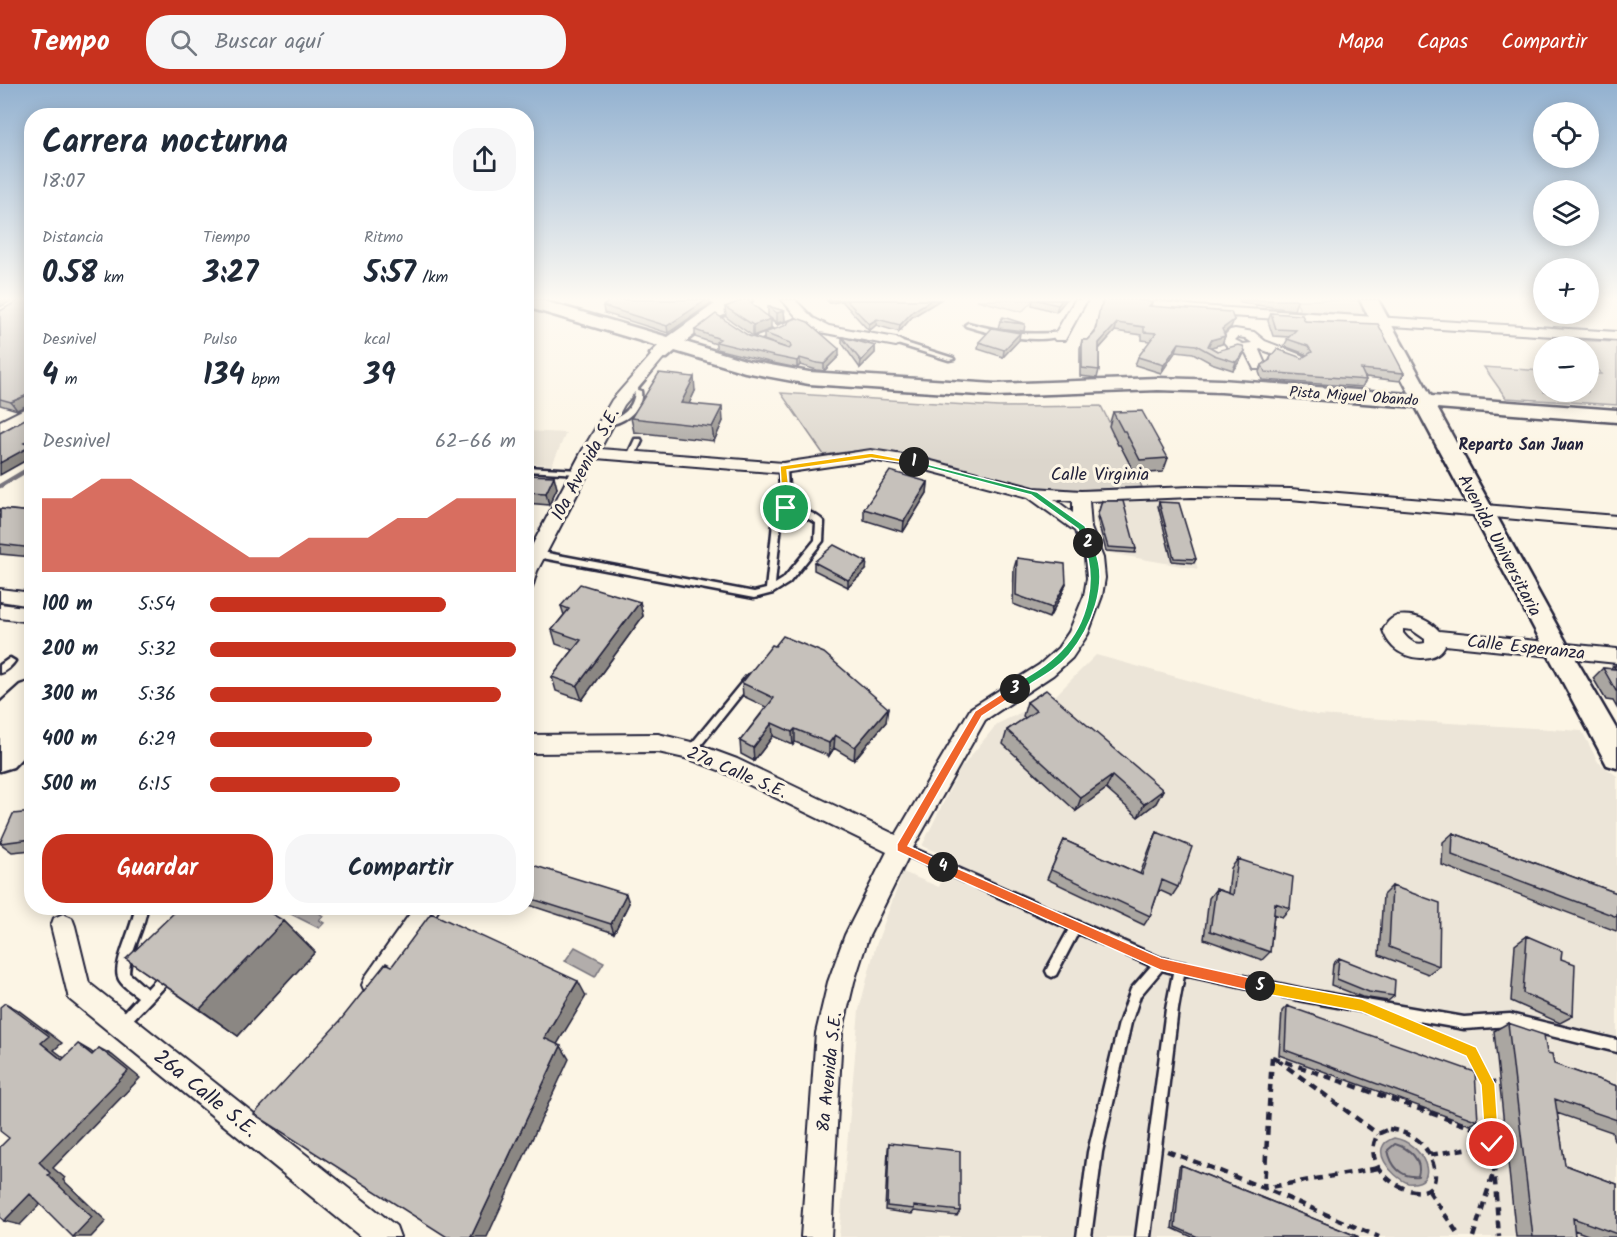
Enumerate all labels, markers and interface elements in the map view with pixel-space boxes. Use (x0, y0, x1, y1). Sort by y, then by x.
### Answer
search box (146, 15, 566, 69)
text: Tempo (30, 20, 110, 65)
text: Buscar aquí (215, 25, 321, 60)
icon: search (167, 26, 200, 59)
text: Mapa (1338, 26, 1384, 59)
text: Capas (1417, 26, 1468, 59)
text: Compartir (1501, 26, 1587, 59)
map controls (1533, 102, 1599, 402)
button: locate (1533, 102, 1599, 168)
text: Carrera nocturna (42, 117, 288, 170)
button: share (453, 128, 516, 191)
text: 18:07 (42, 166, 84, 198)
button: layers (1533, 180, 1599, 246)
text: Distancia (42, 225, 104, 250)
text: Tiempo (203, 225, 250, 250)
text: Ritmo (364, 225, 403, 250)
text: 0.58 (42, 250, 97, 298)
text: 3:27 (203, 250, 258, 298)
text: 5:57 (364, 250, 416, 298)
button: + (1533, 258, 1599, 324)
text: km (97, 265, 124, 290)
text: /km (416, 265, 448, 290)
text: Desnivel (42, 327, 97, 352)
text: Pulso (203, 327, 237, 352)
text: kcal (364, 327, 390, 352)
button: − (1533, 336, 1599, 402)
text: 4 (42, 352, 58, 400)
text: 134 (203, 352, 245, 400)
text: 39 (364, 352, 396, 400)
text: m (58, 367, 78, 392)
text: bpm (245, 367, 280, 392)
street label: Pista Miguel Obando (1288, 381, 1420, 414)
street label: 10a Avenida S.E. (544, 403, 628, 526)
text: Desnivel (42, 426, 110, 458)
text: 62–66 m (435, 426, 516, 458)
district label: Reparto San Juan (1458, 433, 1584, 458)
pin: 1 (899, 447, 929, 477)
text: 1 (912, 449, 916, 474)
street label: Calle Virginia (1051, 461, 1149, 490)
street label: Avenida Universitaria (1449, 469, 1548, 622)
pin (760, 482, 811, 533)
icon: arrive (769, 491, 802, 524)
pin: 2 (1073, 528, 1103, 558)
text: 2 (1083, 530, 1093, 555)
text: 100 m (42, 589, 93, 621)
text: 5:54 (138, 589, 175, 621)
street label: Calle Esperanza (1465, 628, 1586, 669)
text: 200 m (42, 634, 98, 666)
text: 5:32 (138, 634, 177, 666)
pin: 3 (1000, 674, 1030, 704)
text: 3 (1011, 676, 1019, 701)
text: 300 m (42, 679, 98, 711)
text: 5:36 (138, 679, 176, 711)
text: 400 m (42, 724, 98, 756)
text: 6:29 (138, 724, 175, 756)
street label: 27a Calle S.E. (682, 739, 791, 808)
text: 500 m (42, 769, 97, 801)
text: 6:15 (138, 769, 171, 801)
button: Guardar (42, 834, 273, 903)
button: Compartir (285, 834, 516, 903)
pin: 4 (928, 852, 958, 882)
text: 4 (939, 854, 947, 879)
pin: 5 (1245, 971, 1275, 1001)
text: 5 (1256, 973, 1264, 998)
street label: 8a Avenida S.E. (810, 1011, 851, 1133)
street label: 26a Calle S.E. (146, 1042, 264, 1147)
pin (1466, 1118, 1517, 1169)
icon: check (1475, 1127, 1508, 1160)

